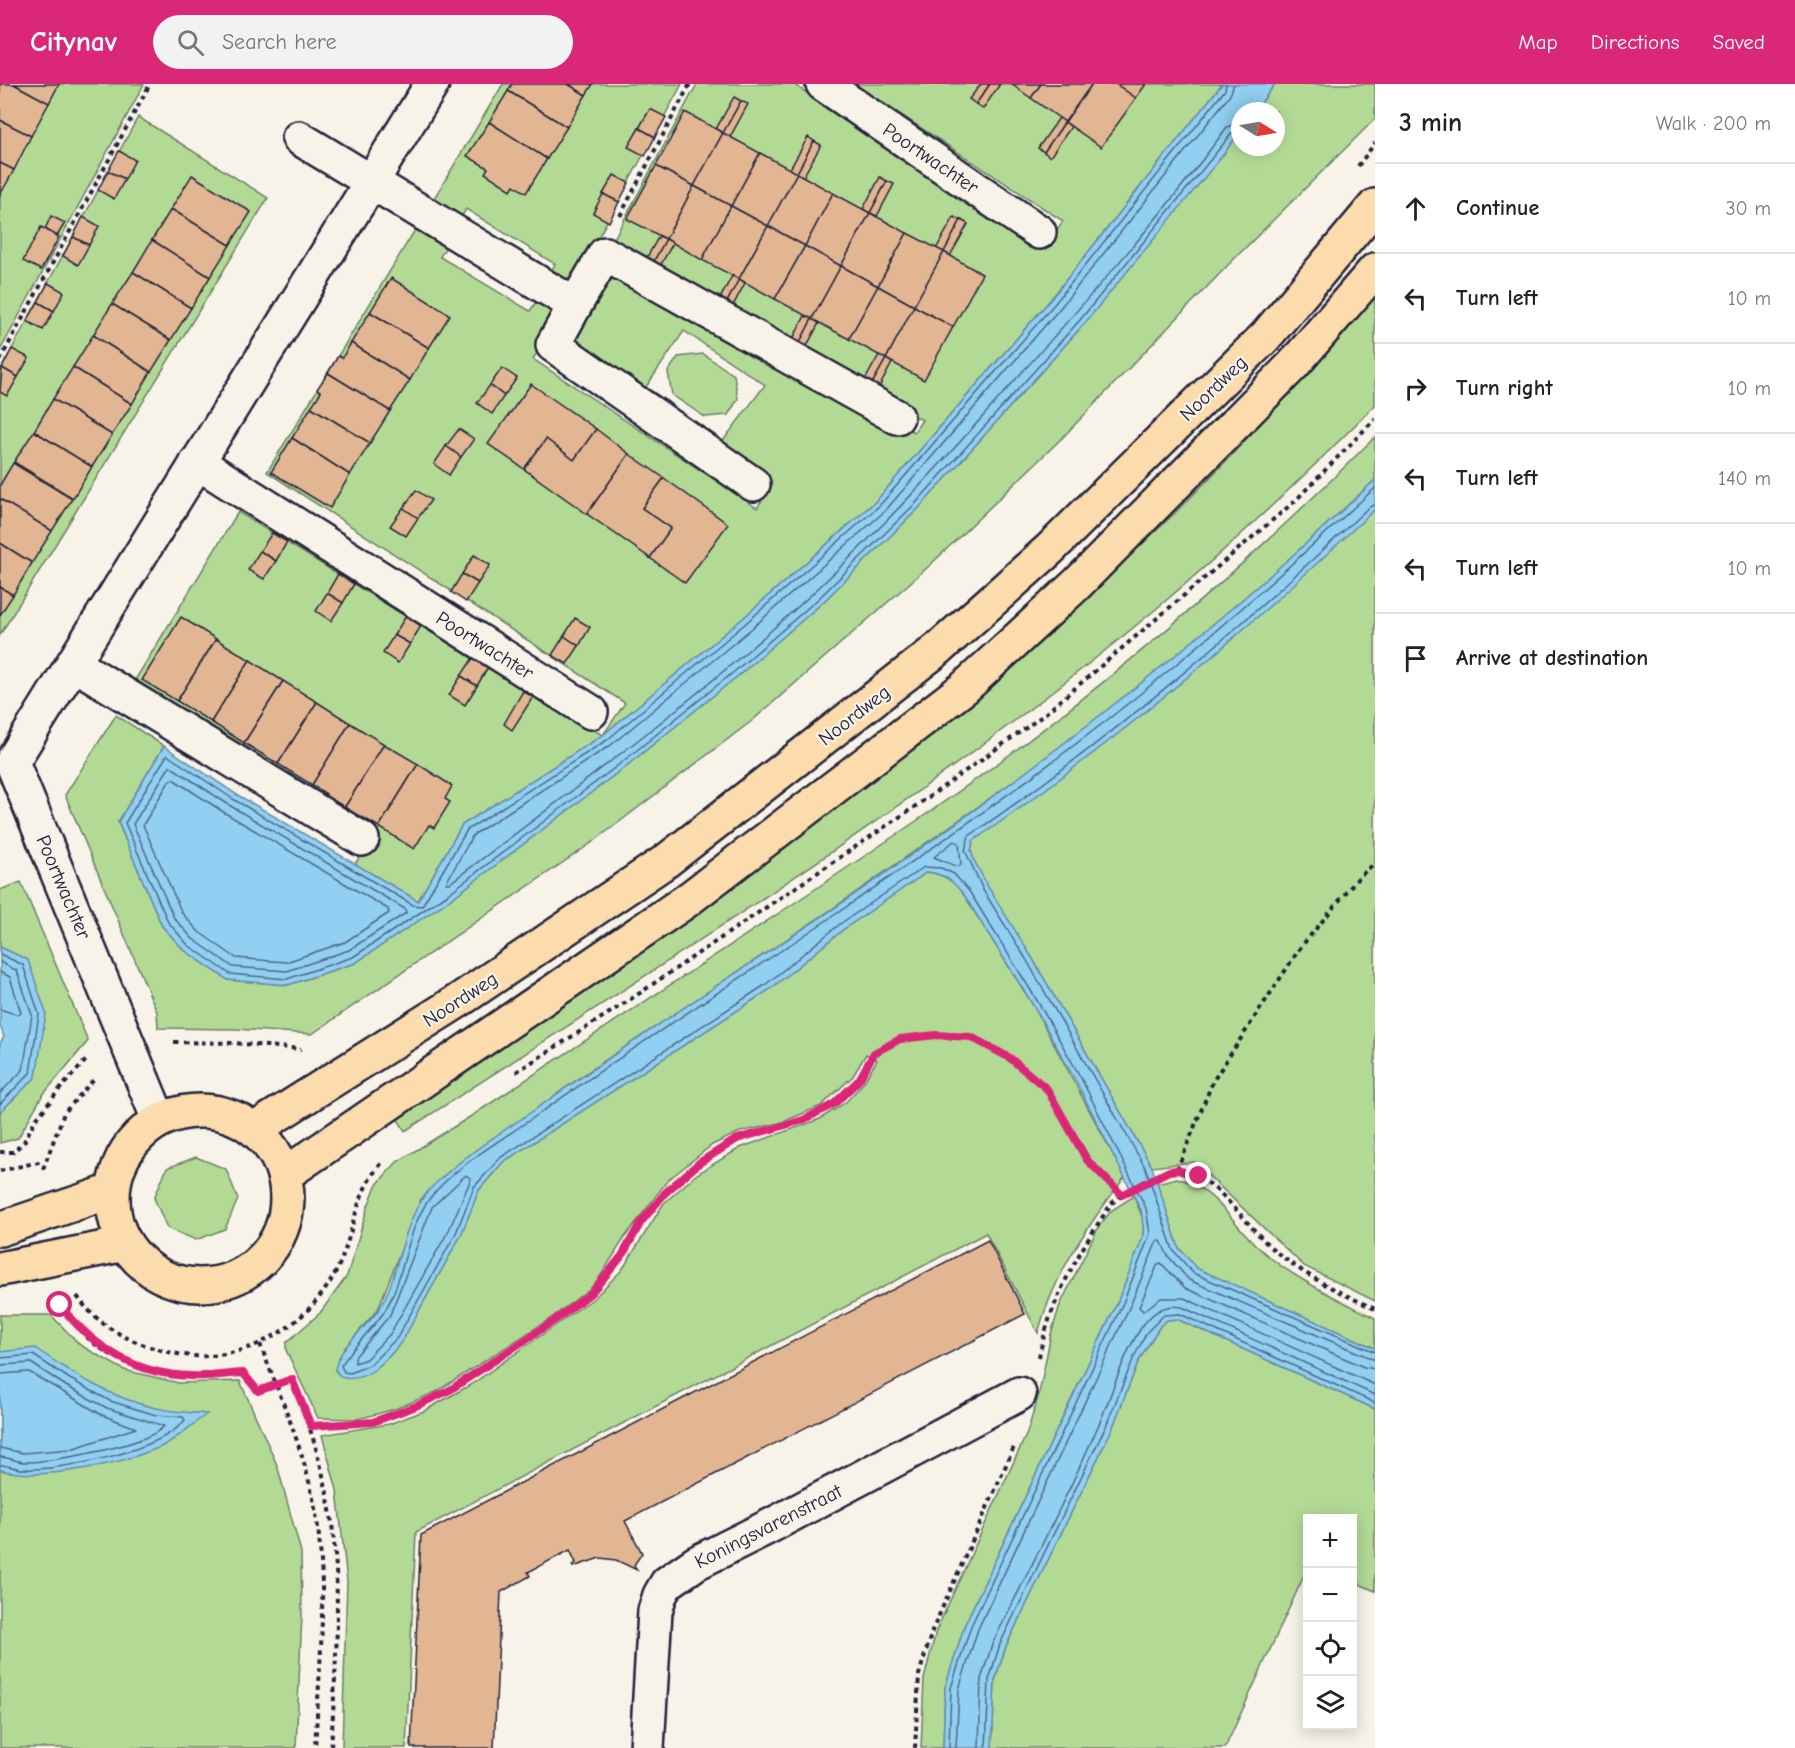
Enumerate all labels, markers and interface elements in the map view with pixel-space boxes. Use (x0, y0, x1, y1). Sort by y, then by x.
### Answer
search box (153, 15, 573, 69)
text: Citynav (30, 26, 117, 58)
icon: search (174, 26, 207, 59)
text: Search here (222, 29, 336, 55)
text: Map (1518, 30, 1558, 54)
text: Directions (1591, 30, 1680, 54)
text: Saved (1713, 30, 1765, 54)
north arrow (1231, 102, 1285, 156)
text: 3 min (1399, 108, 1462, 138)
text: Walk · 200 m (1656, 112, 1771, 135)
street label: Poortwachter (878, 118, 983, 199)
icon: ahead (1399, 192, 1432, 225)
text: Continue (1456, 195, 1539, 221)
text: 30 m (1725, 197, 1771, 220)
icon: left (1399, 282, 1432, 315)
text: Turn left (1456, 285, 1538, 311)
text: 10 m (1728, 287, 1771, 310)
street label: Noordweg (1175, 351, 1252, 426)
icon: right (1399, 372, 1432, 405)
text: Turn right (1456, 375, 1553, 401)
text: 10 m (1728, 377, 1771, 400)
icon: left (1399, 462, 1432, 495)
text: Turn left (1456, 465, 1538, 491)
text: 140 m (1718, 467, 1771, 490)
icon: left (1399, 552, 1432, 585)
text: Turn left (1456, 555, 1538, 581)
text: 10 m (1728, 557, 1771, 580)
street label: Poortwachter (432, 606, 538, 685)
icon: arrive (1399, 642, 1432, 675)
text: Arrive at destination (1456, 645, 1648, 671)
street label: Noordweg (814, 680, 895, 750)
street label: Poortwachter (31, 832, 96, 943)
street label: Noordweg (419, 967, 502, 1032)
route end (1185, 1162, 1211, 1188)
route start (46, 1291, 72, 1317)
street label: Koningsvarenstraat (691, 1479, 847, 1574)
map controls (1303, 1514, 1357, 1730)
button: + (1303, 1514, 1357, 1568)
button: − (1303, 1568, 1357, 1622)
button: locate (1303, 1622, 1357, 1676)
button: layers (1303, 1676, 1357, 1730)

